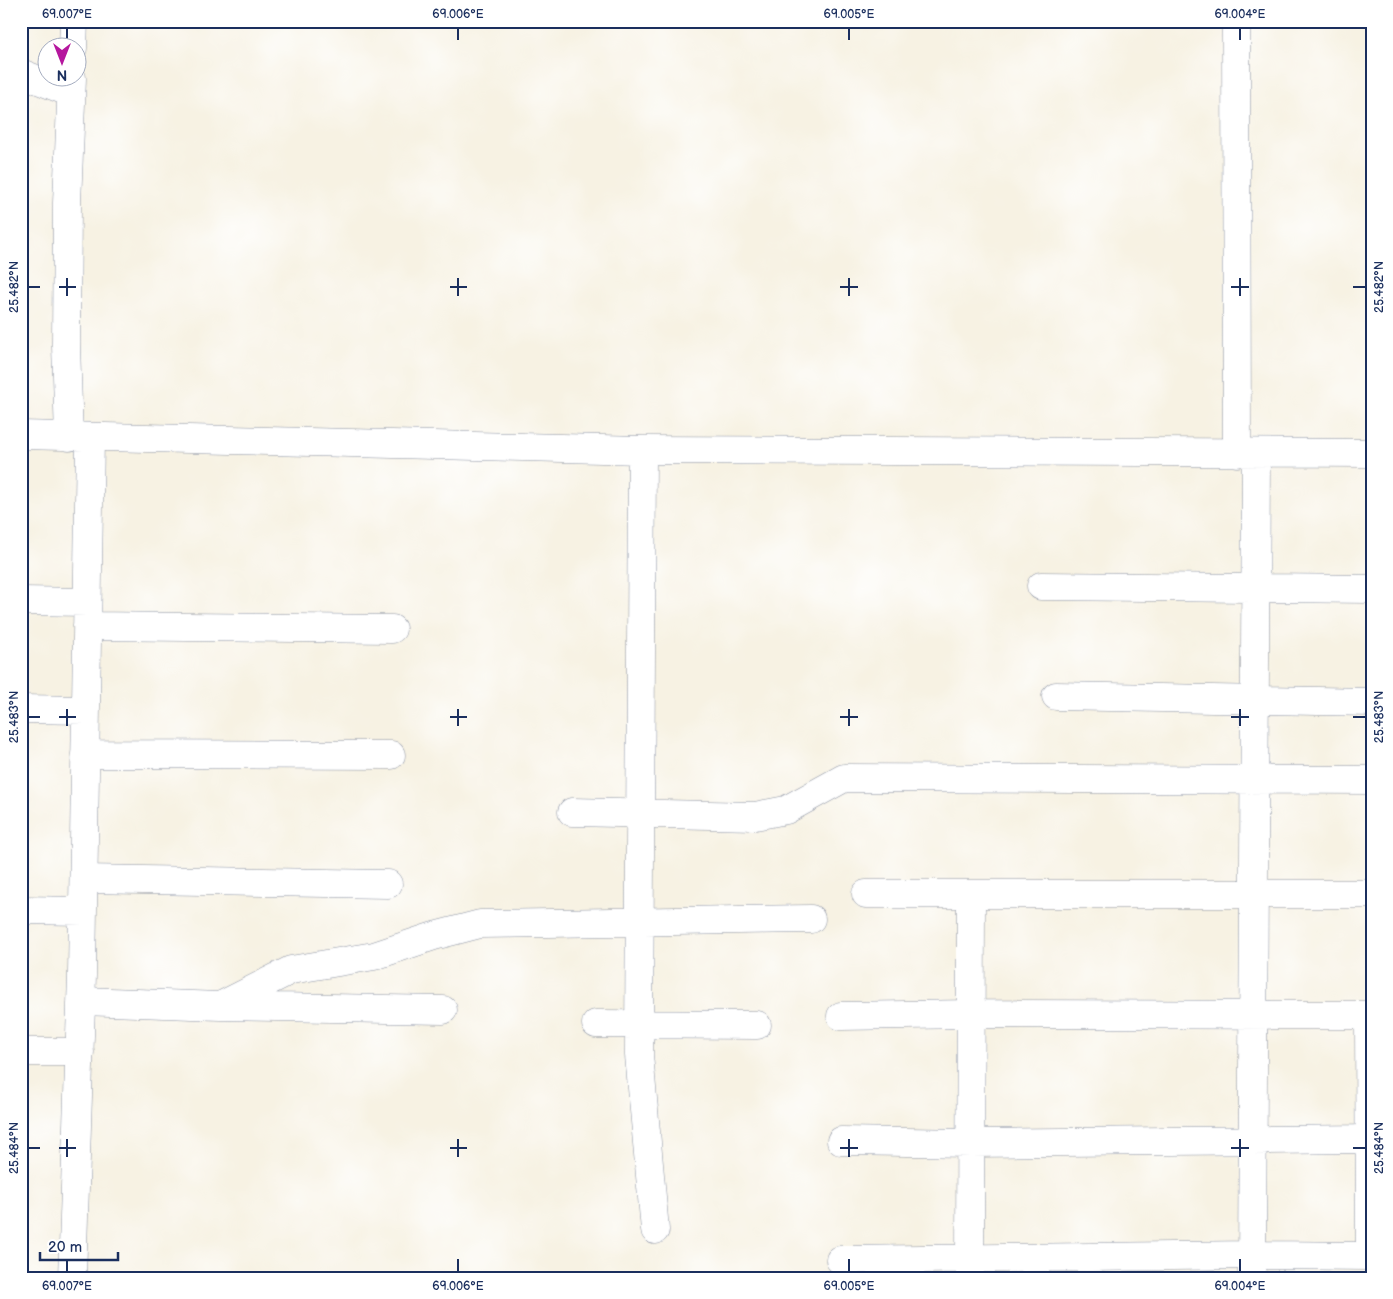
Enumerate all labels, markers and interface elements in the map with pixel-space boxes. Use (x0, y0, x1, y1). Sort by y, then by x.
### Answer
text: 69.007°E (42, 7, 92, 22)
text: 69.006°E (432, 7, 484, 22)
text: 69.005°E (824, 7, 875, 22)
text: 69.004°E (1214, 7, 1266, 22)
north arrow (38, 38, 88, 88)
text: N (57, 66, 67, 83)
text: 25.482°N (7, 261, 22, 313)
text: 25.482°N (1372, 261, 1387, 313)
text: 25.483°N (7, 691, 22, 743)
text: 25.483°N (1372, 691, 1387, 743)
text: 25.484°N (7, 1122, 22, 1174)
text: 25.484°N (1372, 1122, 1387, 1174)
scale bar (40, 1229, 118, 1261)
text: 20 m (48, 1238, 82, 1257)
text: 69.007°E (42, 1279, 92, 1294)
text: 69.006°E (432, 1279, 484, 1294)
text: 69.005°E (824, 1279, 875, 1294)
text: 69.004°E (1214, 1279, 1266, 1294)

